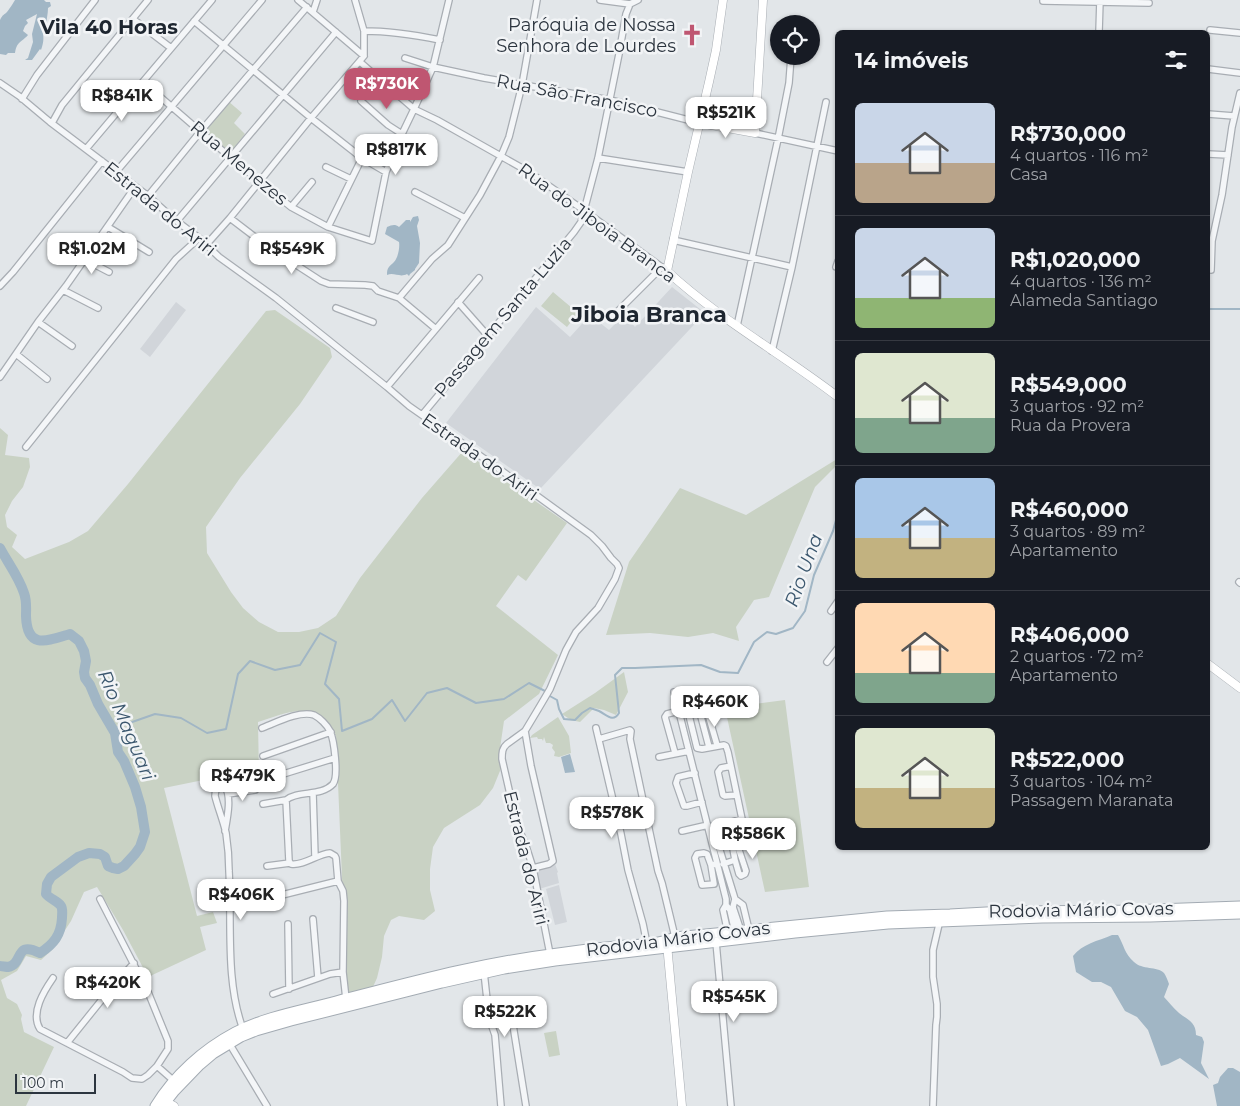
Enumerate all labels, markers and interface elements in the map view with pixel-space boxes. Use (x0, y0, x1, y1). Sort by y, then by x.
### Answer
place label: Paróquia de Nossa Senhora de Lourdes (496, 14, 676, 57)
district label: Vila 40 Horas (39, 15, 178, 39)
map controls (770, 15, 820, 65)
button: locate (770, 15, 820, 65)
church icon: Paróquia de Nossa Senhora de Lourdes (679, 22, 705, 48)
icon: filters (1162, 46, 1190, 74)
text: 14 imóveis (855, 48, 968, 73)
pin: R$730K (346, 68, 428, 110)
street label: Rua São Francisco (495, 70, 659, 122)
text: R$730K (355, 74, 419, 93)
pin: R$841K (81, 80, 163, 122)
text: R$841K (91, 86, 153, 105)
pin: R$521K (685, 96, 767, 139)
text: R$521K (697, 103, 755, 122)
street label: Rua Menezes (186, 116, 292, 210)
text: R$730,000 (1010, 121, 1126, 146)
icon: home (895, 123, 955, 183)
pin: R$817K (355, 134, 437, 176)
text: R$817K (366, 140, 426, 159)
text: 4 quartos · 116 m² (1010, 146, 1148, 165)
street label: Estrada do Ariri (100, 157, 220, 261)
street label: Rua do Jiboia Branca (514, 158, 680, 288)
text: Casa (1010, 165, 1048, 184)
pin: R$1.02M (46, 232, 138, 275)
pin: R$549K (251, 232, 333, 275)
street label: Passagem Santa Luzia (430, 233, 576, 401)
text: R$1.02M (58, 239, 126, 258)
text: R$549K (260, 239, 324, 258)
text: R$1,020,000 (1010, 247, 1141, 272)
icon: home (895, 248, 955, 308)
text: 4 quartos · 136 m² (1010, 272, 1152, 291)
text: Alameda Santiago (1010, 291, 1158, 310)
district label: Jiboia Branca (570, 301, 727, 328)
text: R$549,000 (1010, 372, 1127, 397)
icon: home (895, 373, 955, 433)
text: 3 quartos · 92 m² (1010, 397, 1144, 416)
street label: Estrada do Ariri (417, 409, 543, 505)
text: Rua da Provera (1010, 416, 1131, 435)
text: R$460,000 (1010, 497, 1129, 522)
icon: home (895, 498, 955, 558)
text: 3 quartos · 89 m² (1010, 522, 1145, 541)
water label: Rio Una (780, 530, 827, 610)
text: Apartamento (1010, 541, 1118, 560)
text: R$406,000 (1010, 622, 1129, 647)
icon: home (895, 623, 955, 683)
text: 2 quartos · 72 m² (1010, 647, 1144, 666)
water label: Rio Maguari (93, 666, 161, 785)
text: Apartamento (1010, 666, 1118, 685)
pin: R$460K (674, 686, 756, 728)
text: R$460K (682, 692, 748, 711)
text: R$522,000 (1010, 747, 1124, 772)
icon: home (895, 748, 955, 808)
pin: R$479K (202, 760, 284, 802)
text: R$479K (211, 766, 275, 785)
text: 3 quartos · 104 m² (1010, 772, 1152, 791)
street label: Estrada do Ariri (499, 789, 553, 927)
text: Passagem Maranata (1010, 791, 1173, 810)
pin: R$578K (571, 796, 653, 839)
text: R$578K (580, 803, 644, 822)
pin: R$586K (712, 818, 794, 860)
text: R$586K (721, 824, 785, 843)
pin: R$406K (200, 878, 282, 921)
text: R$406K (208, 885, 274, 904)
street label: Rodovia Mário Covas (988, 897, 1174, 923)
street label: Rodovia Mário Covas (585, 917, 772, 961)
pin: R$420K (67, 966, 149, 1009)
text: R$420K (75, 973, 141, 992)
pin: R$545K (693, 980, 775, 1023)
text: R$545K (702, 987, 766, 1006)
pin: R$522K (464, 996, 546, 1038)
text: R$522K (474, 1002, 536, 1021)
scale bar (15, 1071, 96, 1094)
text: 100 m (22, 1074, 64, 1092)

